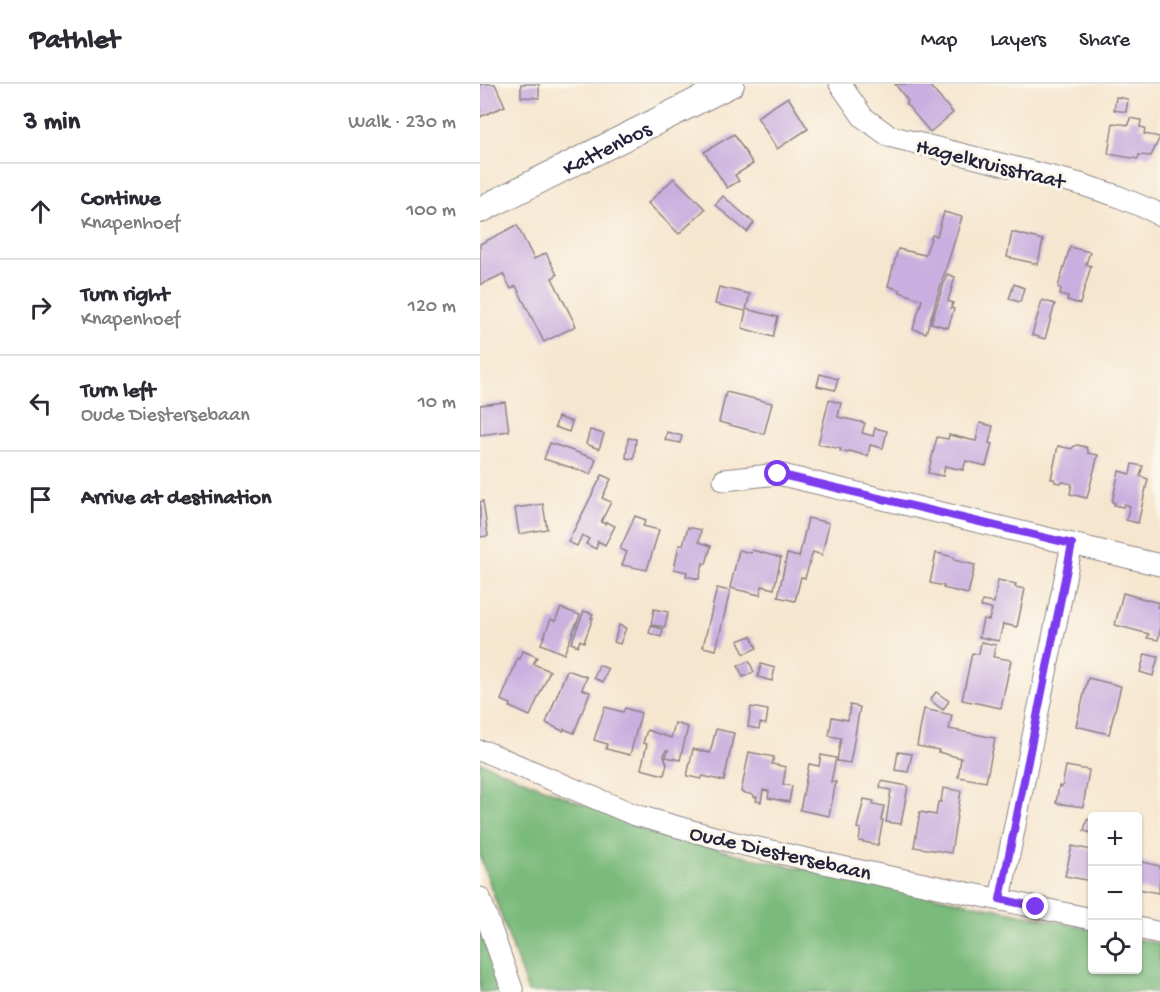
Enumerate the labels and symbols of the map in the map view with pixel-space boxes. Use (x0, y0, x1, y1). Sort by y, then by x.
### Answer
street label: Kattenbos (559, 117, 657, 183)
street label: Hagelkruisstraat (913, 135, 1069, 197)
route start (764, 460, 790, 486)
street label: Oude Diestersebaan (687, 821, 874, 889)
route end (1022, 893, 1048, 919)

